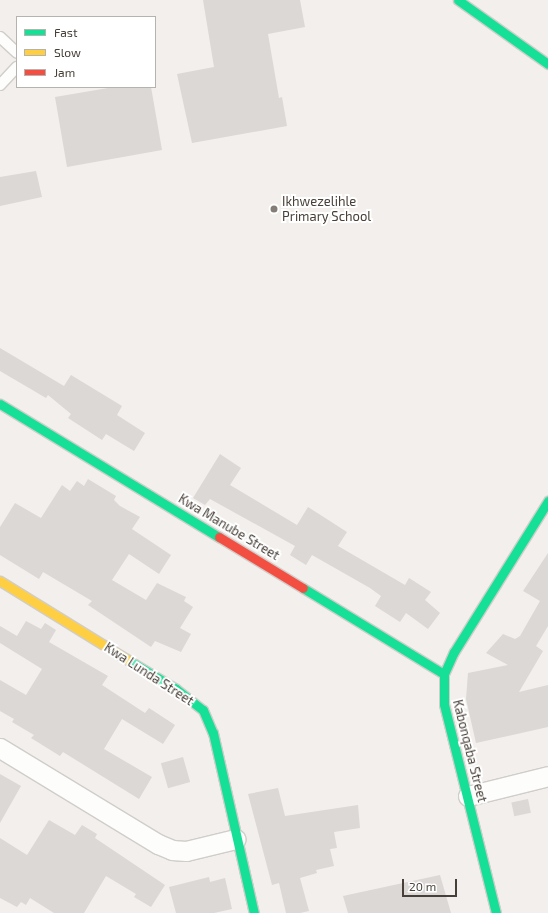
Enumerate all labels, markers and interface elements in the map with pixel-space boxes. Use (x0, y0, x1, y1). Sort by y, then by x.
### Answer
legend (16, 16, 156, 88)
text: Fast (54, 25, 77, 39)
text: Slow (54, 45, 81, 59)
text: Jam (54, 65, 75, 79)
place label: Ikhwezelihle Primary School (282, 194, 371, 225)
marker: Ikhwezelihle Primary School (269, 204, 279, 214)
street label: Kwa Manube Street (176, 491, 282, 563)
street label: Kwa Lunda Street (101, 639, 197, 709)
street label: Kabonqaba Street (450, 698, 490, 804)
scale bar (404, 871, 459, 897)
text: 20 m (409, 879, 436, 893)

